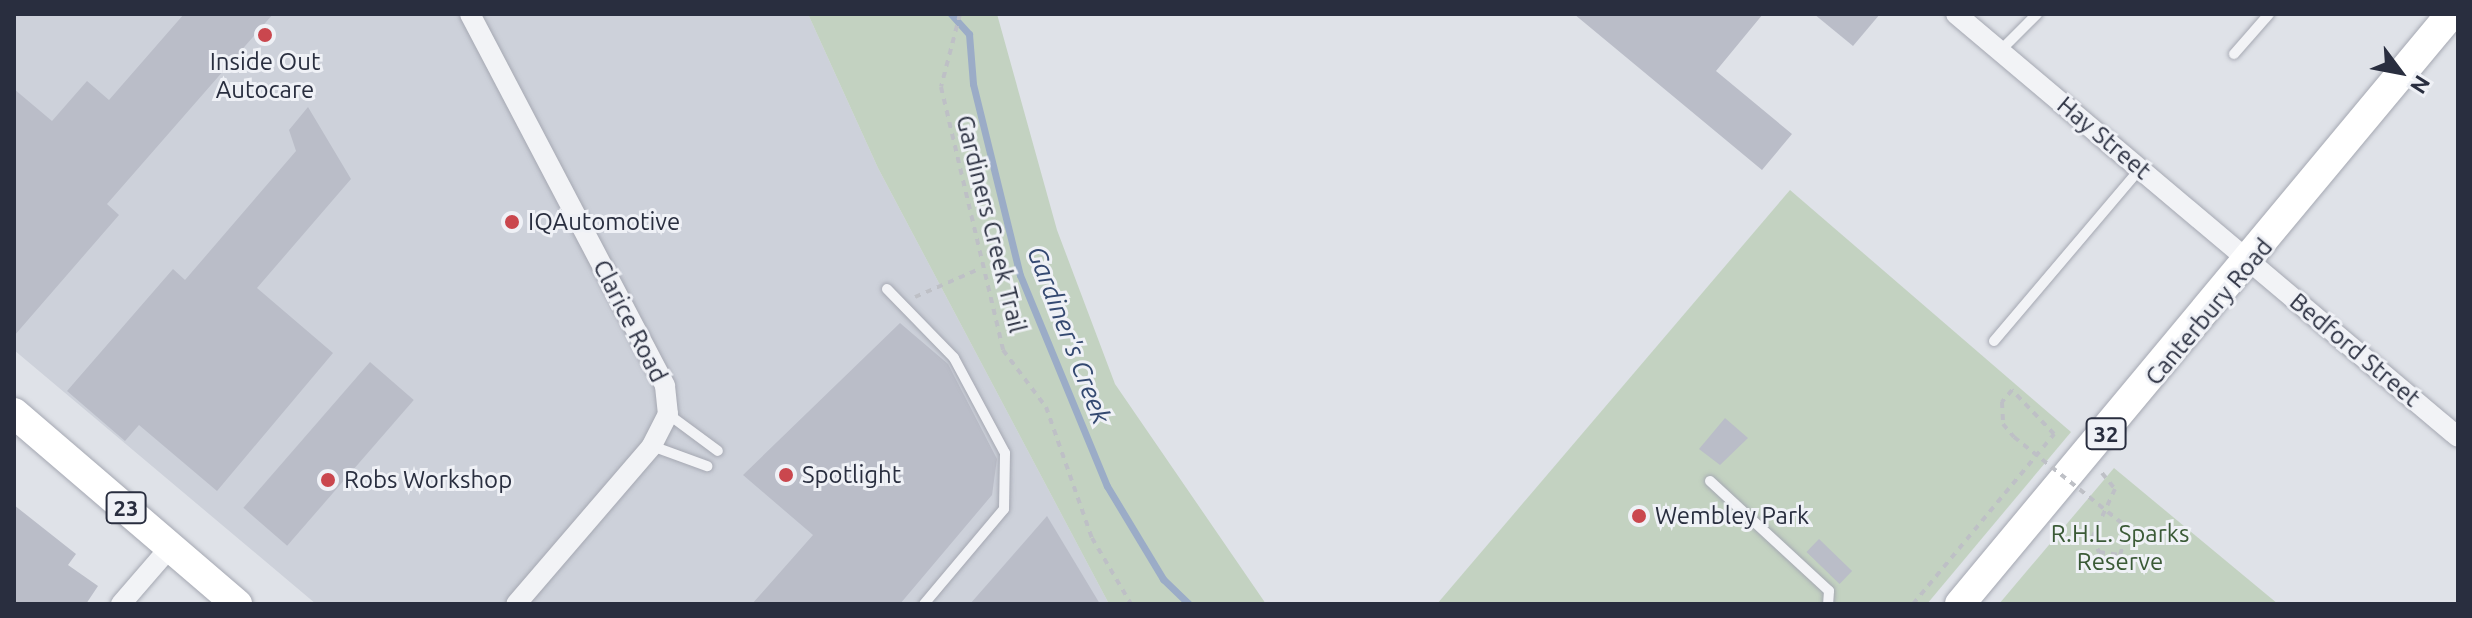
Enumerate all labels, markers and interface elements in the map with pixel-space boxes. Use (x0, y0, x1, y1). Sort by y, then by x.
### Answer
marker: Inside Out Autocare (256, 26, 274, 44)
north arrow (2360, 32, 2440, 112)
place label: Inside Out Autocare (210, 48, 320, 104)
text: N (2406, 71, 2436, 99)
street label: Hay Street (2051, 91, 2157, 185)
street label: Gardiners Creek Trail (950, 112, 1032, 336)
place label: IQAutomotive (528, 208, 680, 236)
marker: IQAutomotive (503, 213, 521, 231)
street label: Canterbury Road (2139, 233, 2279, 391)
water label: Gardiner's Creek (1021, 242, 1117, 428)
street label: Clarice Road (587, 255, 673, 387)
street label: Bedford Street (2284, 287, 2426, 413)
road number: 32 (2084, 416, 2128, 452)
place label: Spotlight (802, 461, 901, 489)
place label: Robs Workshop (344, 466, 512, 494)
marker: Spotlight (777, 466, 795, 484)
marker: Robs Workshop (319, 471, 337, 489)
road number: 23 (104, 490, 148, 526)
place label: Wembley Park (1655, 502, 1809, 530)
marker: Wembley Park (1630, 507, 1648, 525)
park label: R.H.L. Sparks Reserve (2051, 520, 2189, 576)

